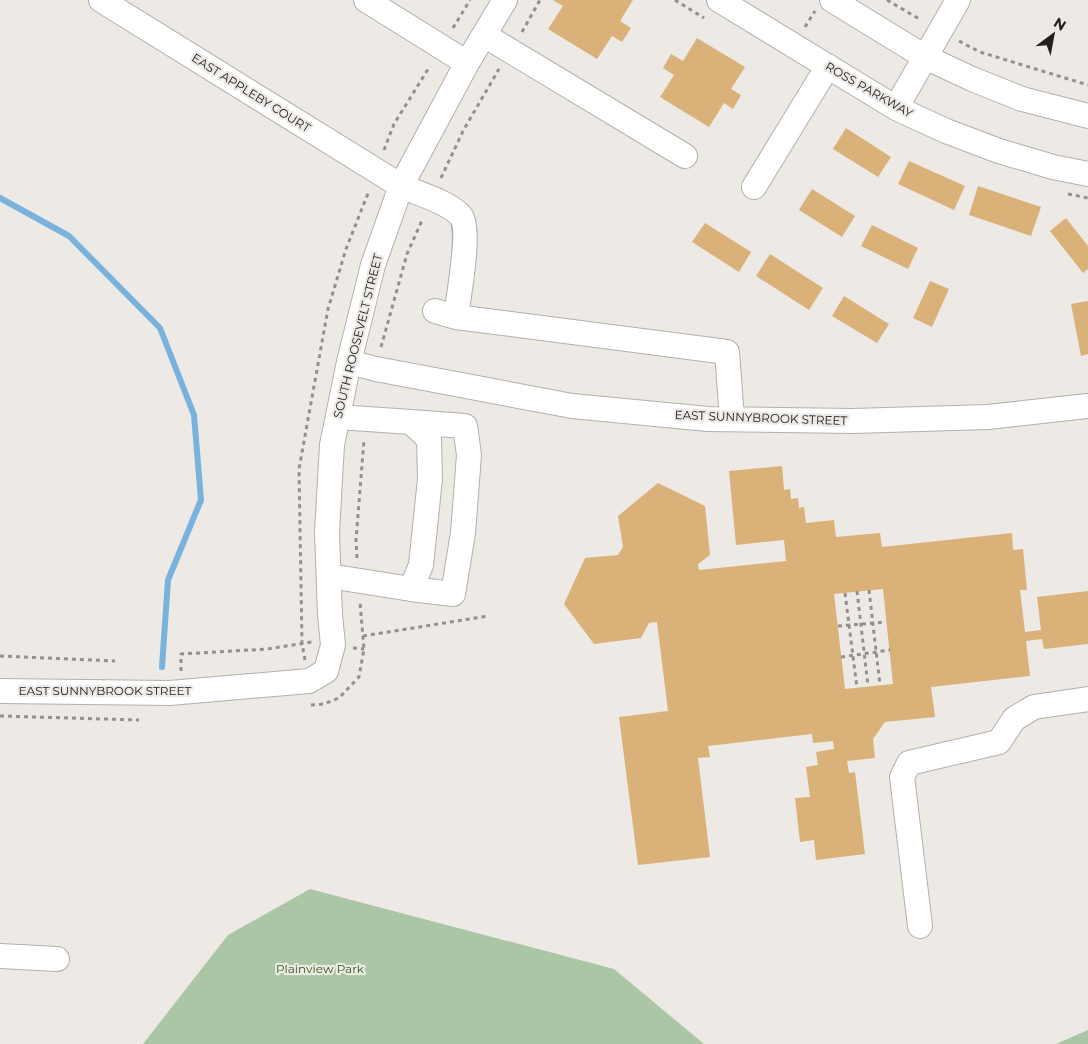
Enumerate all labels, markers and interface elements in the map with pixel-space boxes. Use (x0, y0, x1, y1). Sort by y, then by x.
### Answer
north arrow (1028, 10, 1078, 60)
text: N (1050, 13, 1069, 35)
street label: EAST APPLEBY COURT (189, 50, 313, 135)
street label: ROSS PARKWAY (823, 58, 916, 121)
street label: SOUTH ROOSEVELT STREET (330, 252, 385, 420)
street label: EAST SUNNYBROOK STREET (674, 407, 848, 428)
street label: EAST SUNNYBROOK STREET (19, 683, 192, 698)
park label: Plainview Park (276, 961, 365, 976)

